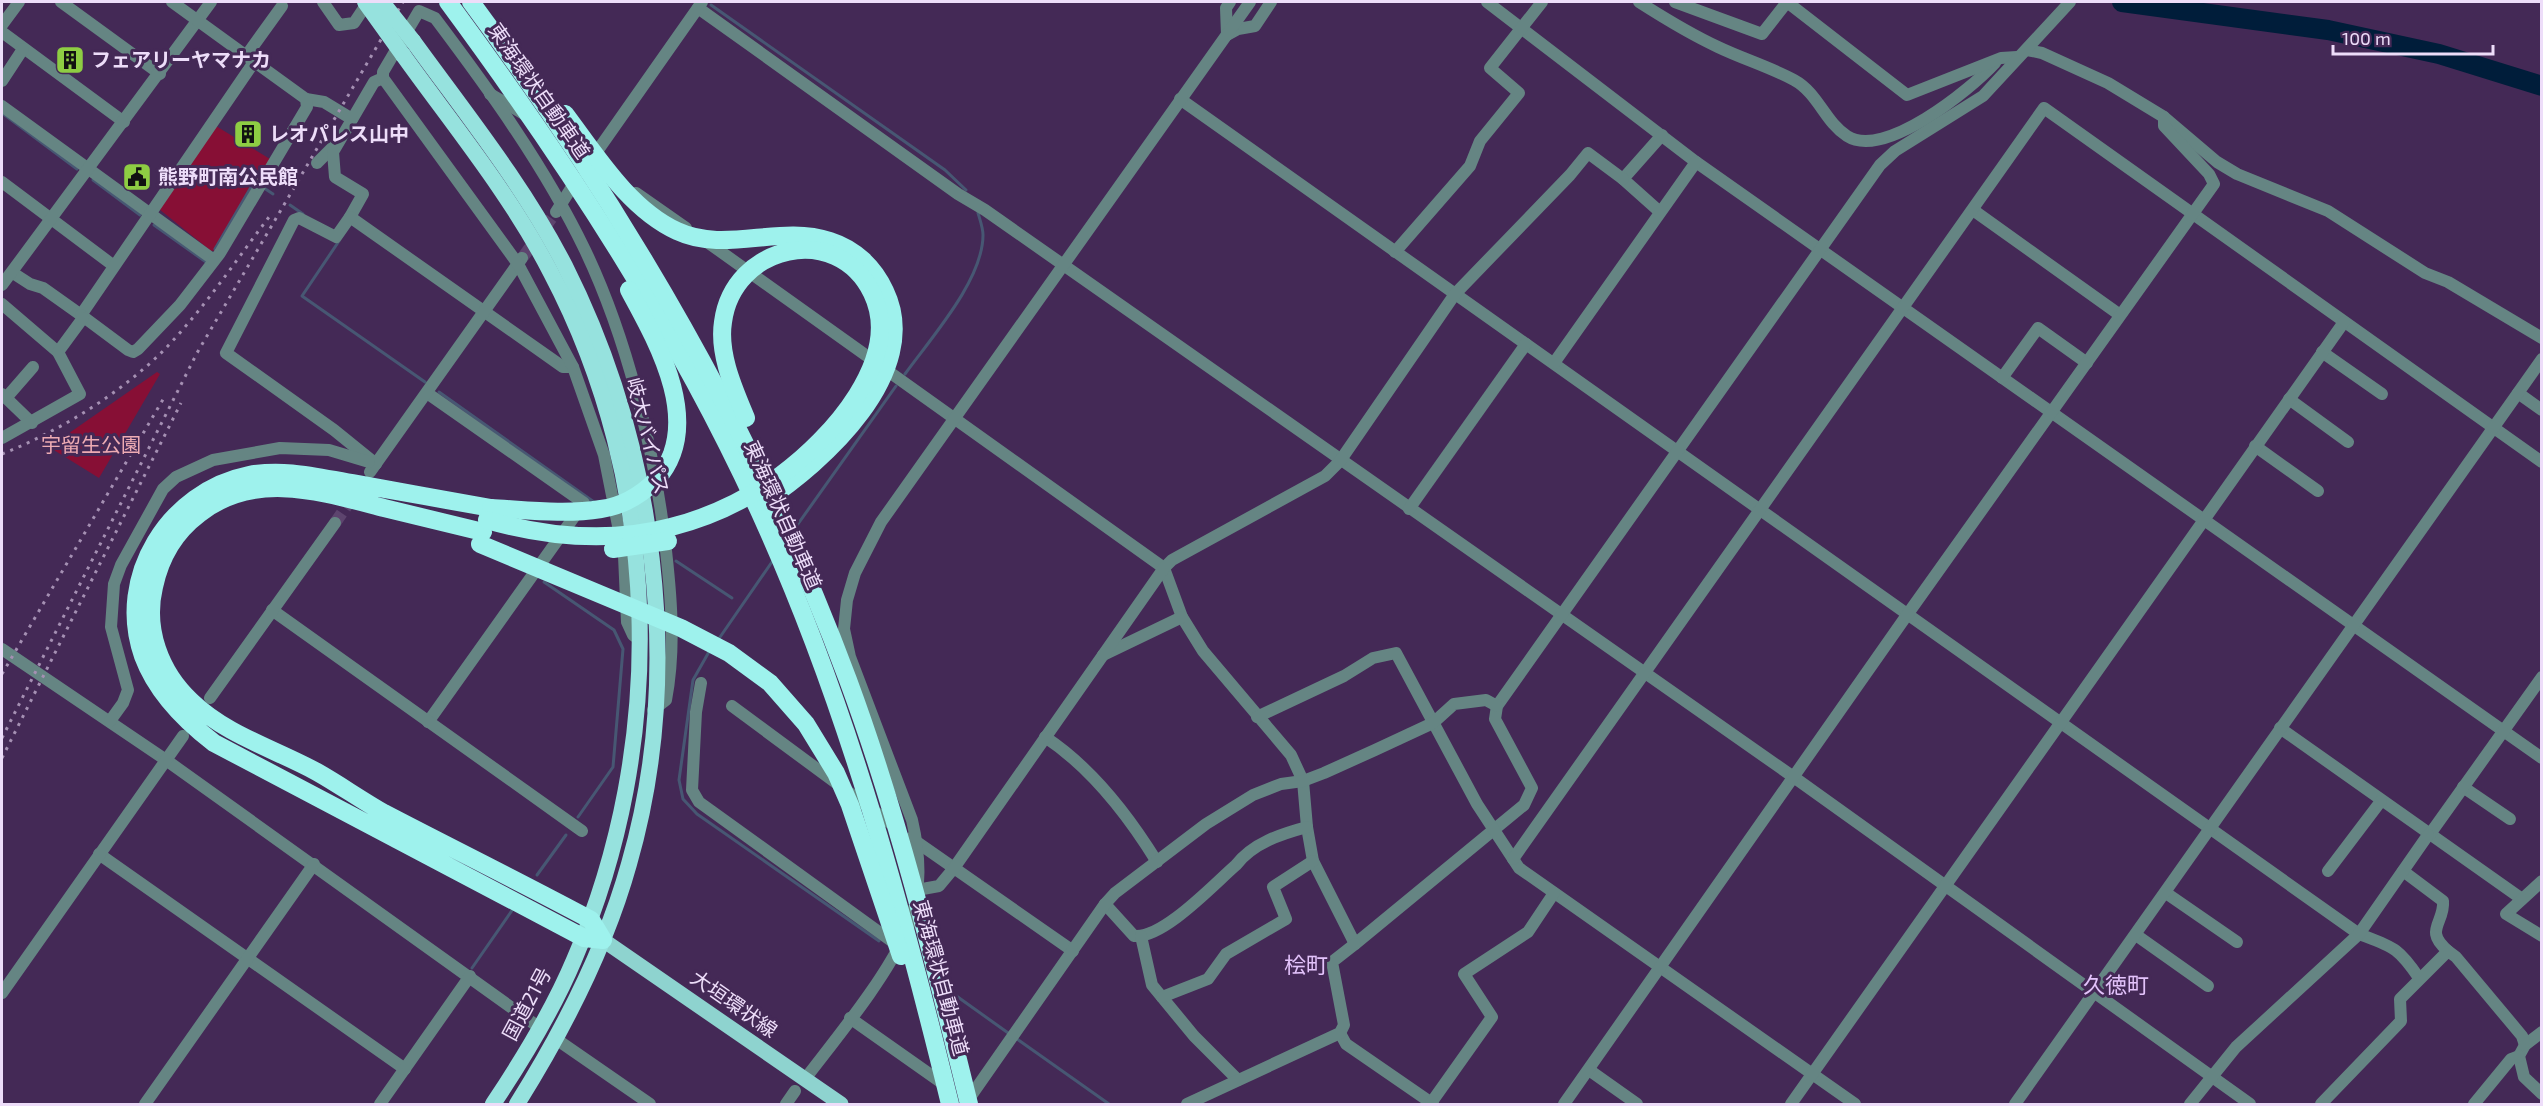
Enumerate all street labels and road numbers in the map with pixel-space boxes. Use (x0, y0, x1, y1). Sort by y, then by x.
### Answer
street label: 東海環状自動車道 (484, 18, 596, 163)
street label: 岐大バイパス (623, 375, 675, 497)
street label: 東海環状自動車道 (740, 437, 827, 593)
street label: 東海環状自動車道 (910, 897, 974, 1058)
street label: 国道21号 (497, 963, 555, 1044)
street label: 大垣環状線 (687, 965, 782, 1042)

